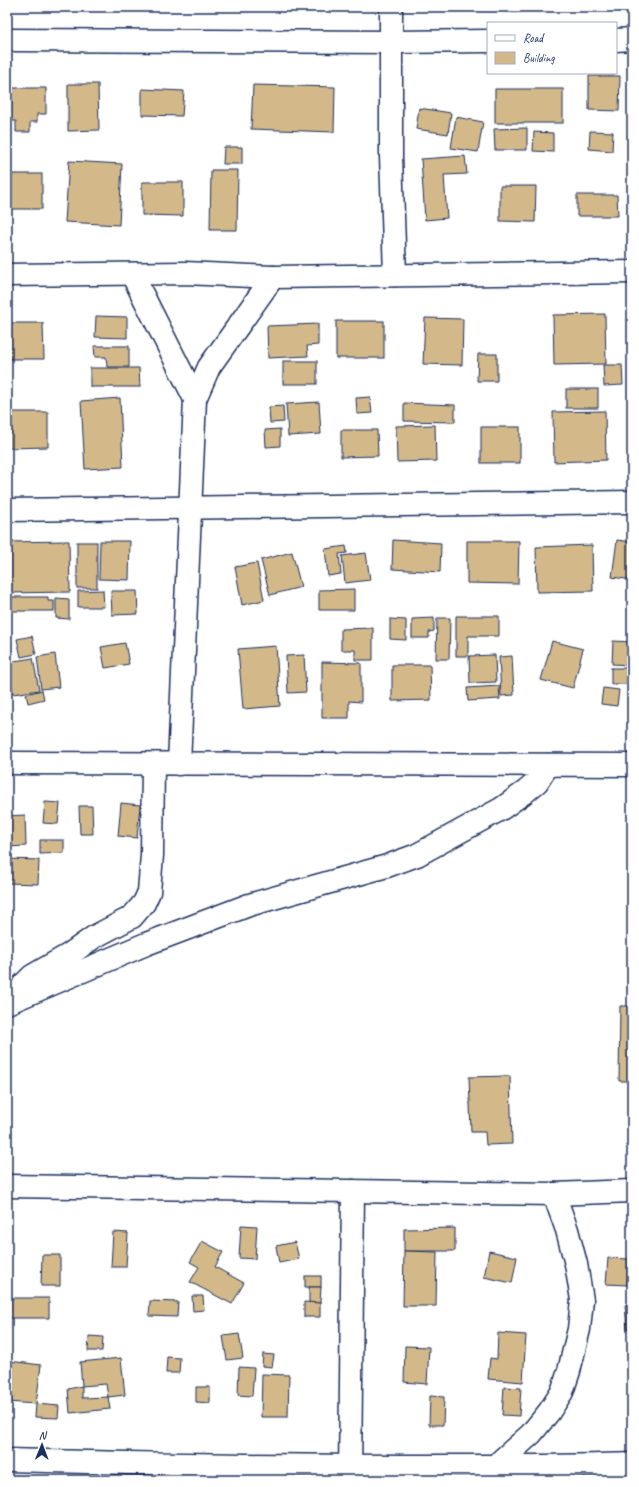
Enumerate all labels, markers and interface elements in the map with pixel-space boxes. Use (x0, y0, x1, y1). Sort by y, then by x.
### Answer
legend (487, 22, 617, 74)
text: Road (523, 30, 545, 46)
text: Building (523, 50, 555, 66)
north arrow (22, 1425, 62, 1465)
text: N (39, 1428, 48, 1442)

